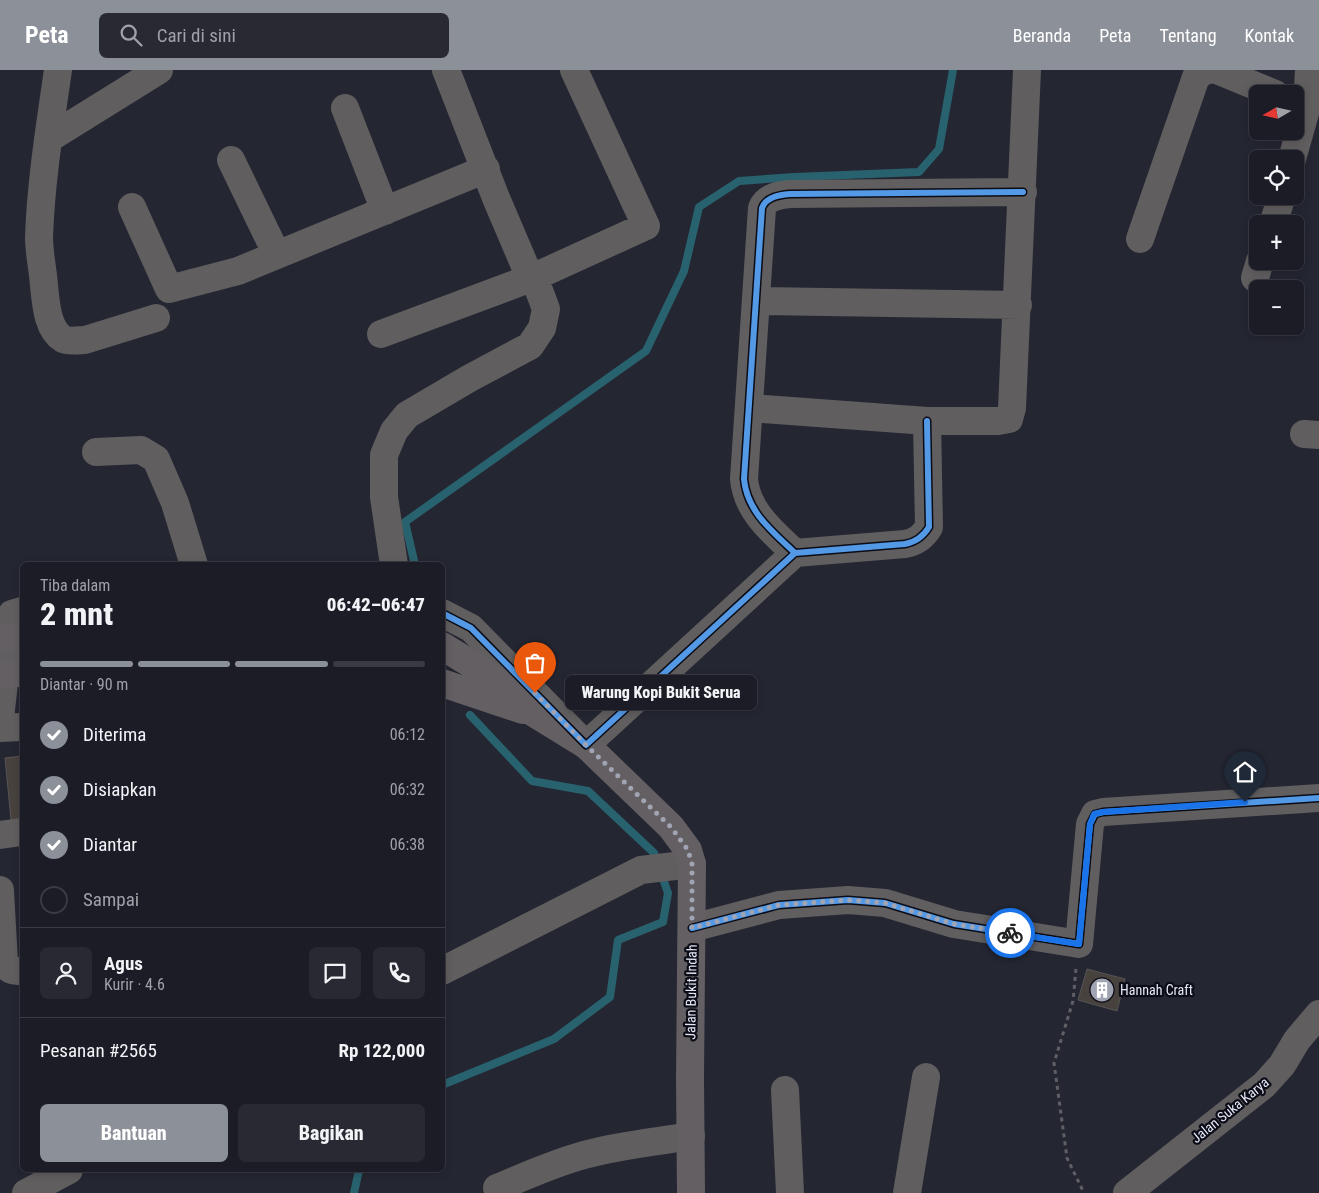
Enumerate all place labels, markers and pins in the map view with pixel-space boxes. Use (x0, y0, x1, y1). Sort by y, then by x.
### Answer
pin (514, 642, 556, 693)
callout: Warung Kopi Bukit Serua (565, 676, 758, 710)
pin (1224, 751, 1266, 802)
building icon: Hannah Craft (1089, 977, 1115, 1003)
place label: Hannah Craft (1120, 982, 1193, 998)

